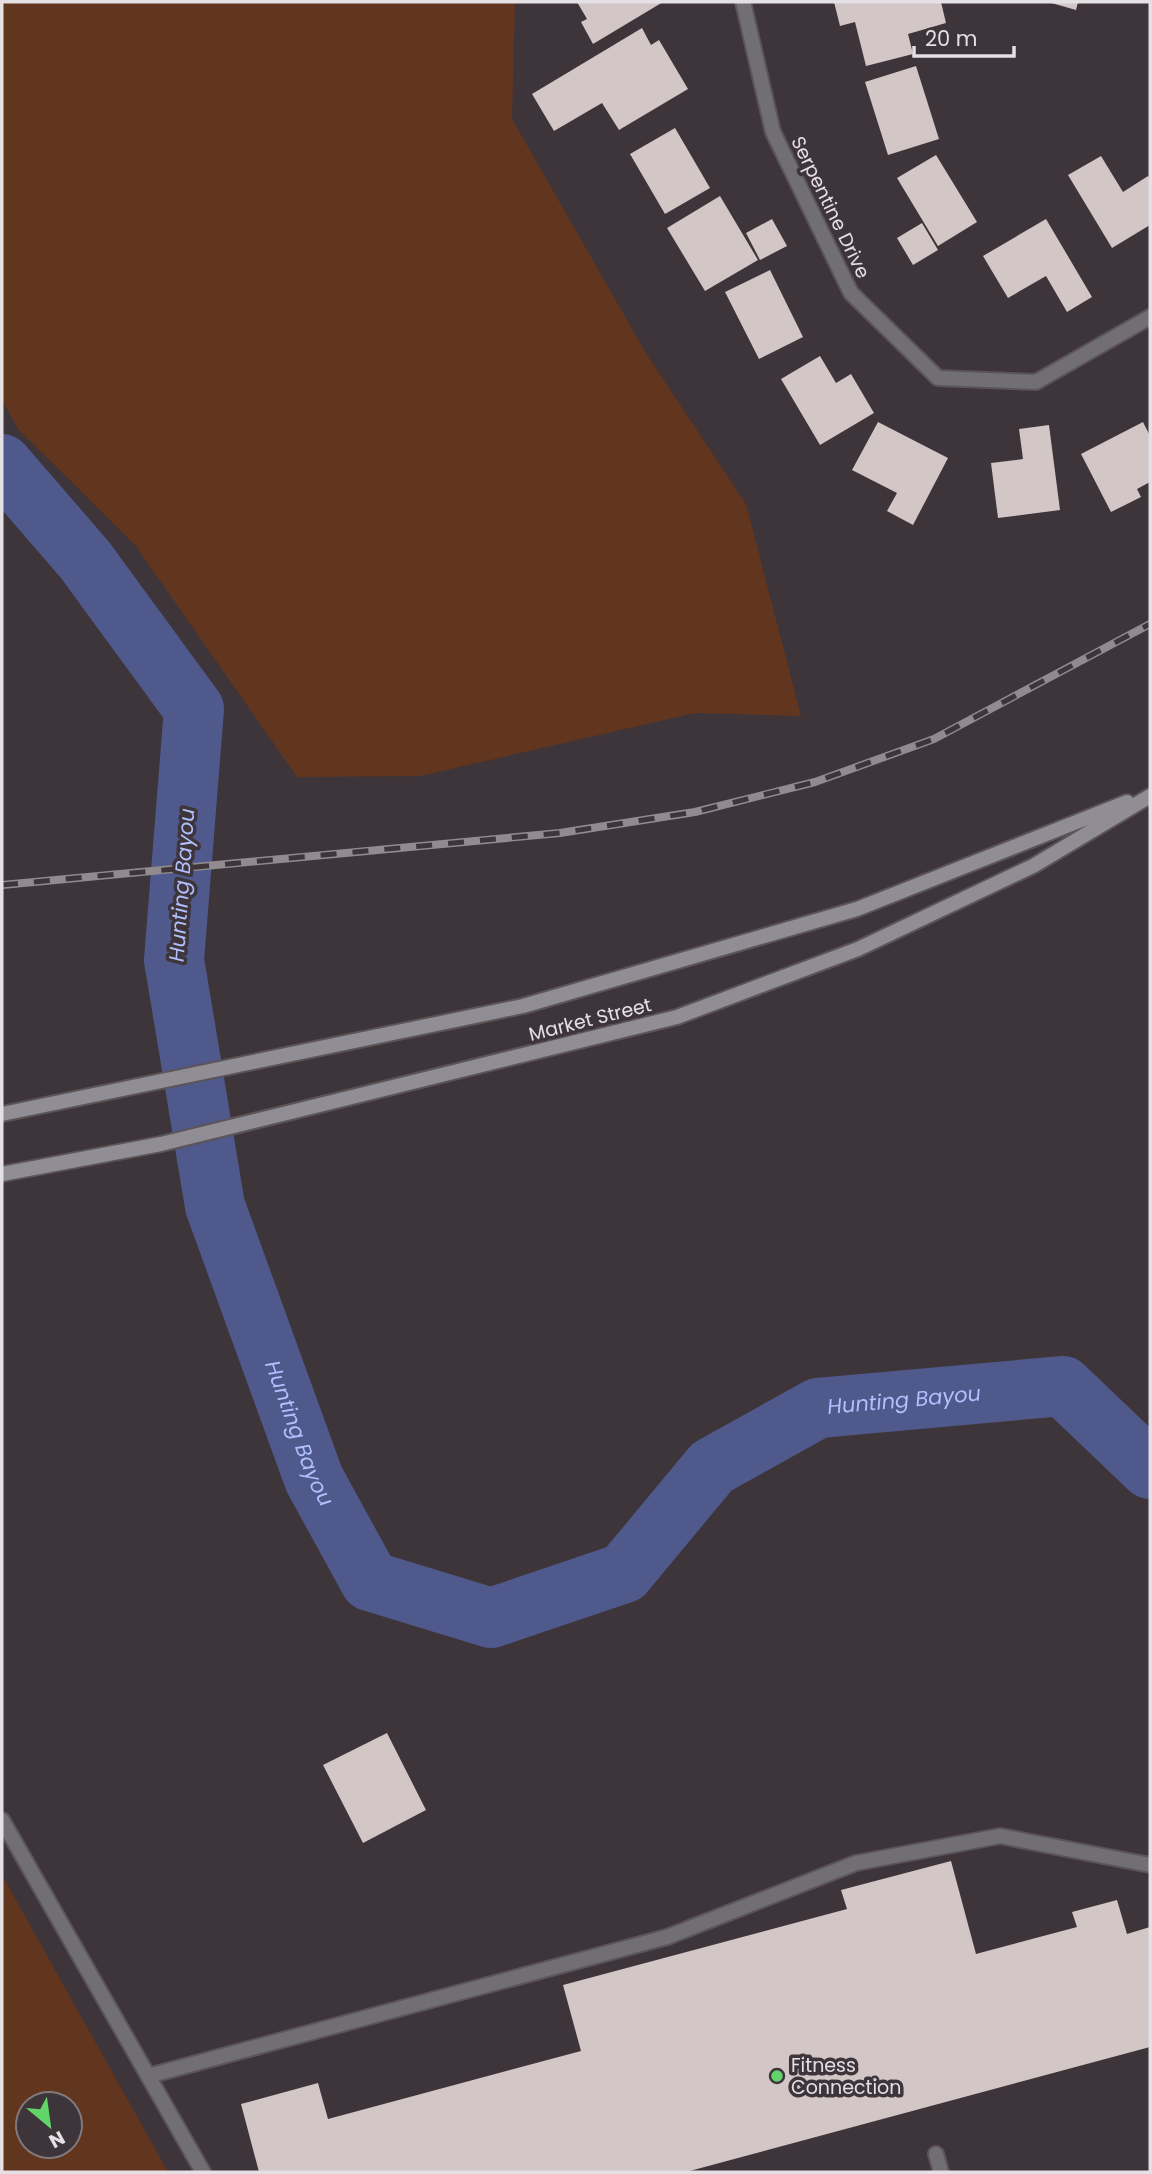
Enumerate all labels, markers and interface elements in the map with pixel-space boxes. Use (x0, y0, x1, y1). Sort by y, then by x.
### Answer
scale bar (914, 14, 1014, 58)
text: 20 m (925, 24, 978, 53)
street label: Serpentine Drive (784, 132, 877, 283)
water label: Hunting Bayou (162, 807, 201, 963)
street label: Market Street (526, 991, 654, 1048)
water label: Hunting Bayou (258, 1356, 341, 1511)
water label: Hunting Bayou (826, 1378, 982, 1421)
place label: Fitness Connection (791, 2052, 901, 2101)
marker: Fitness Connection (769, 2068, 785, 2084)
north arrow (14, 2090, 84, 2160)
text: N (44, 2124, 70, 2155)

